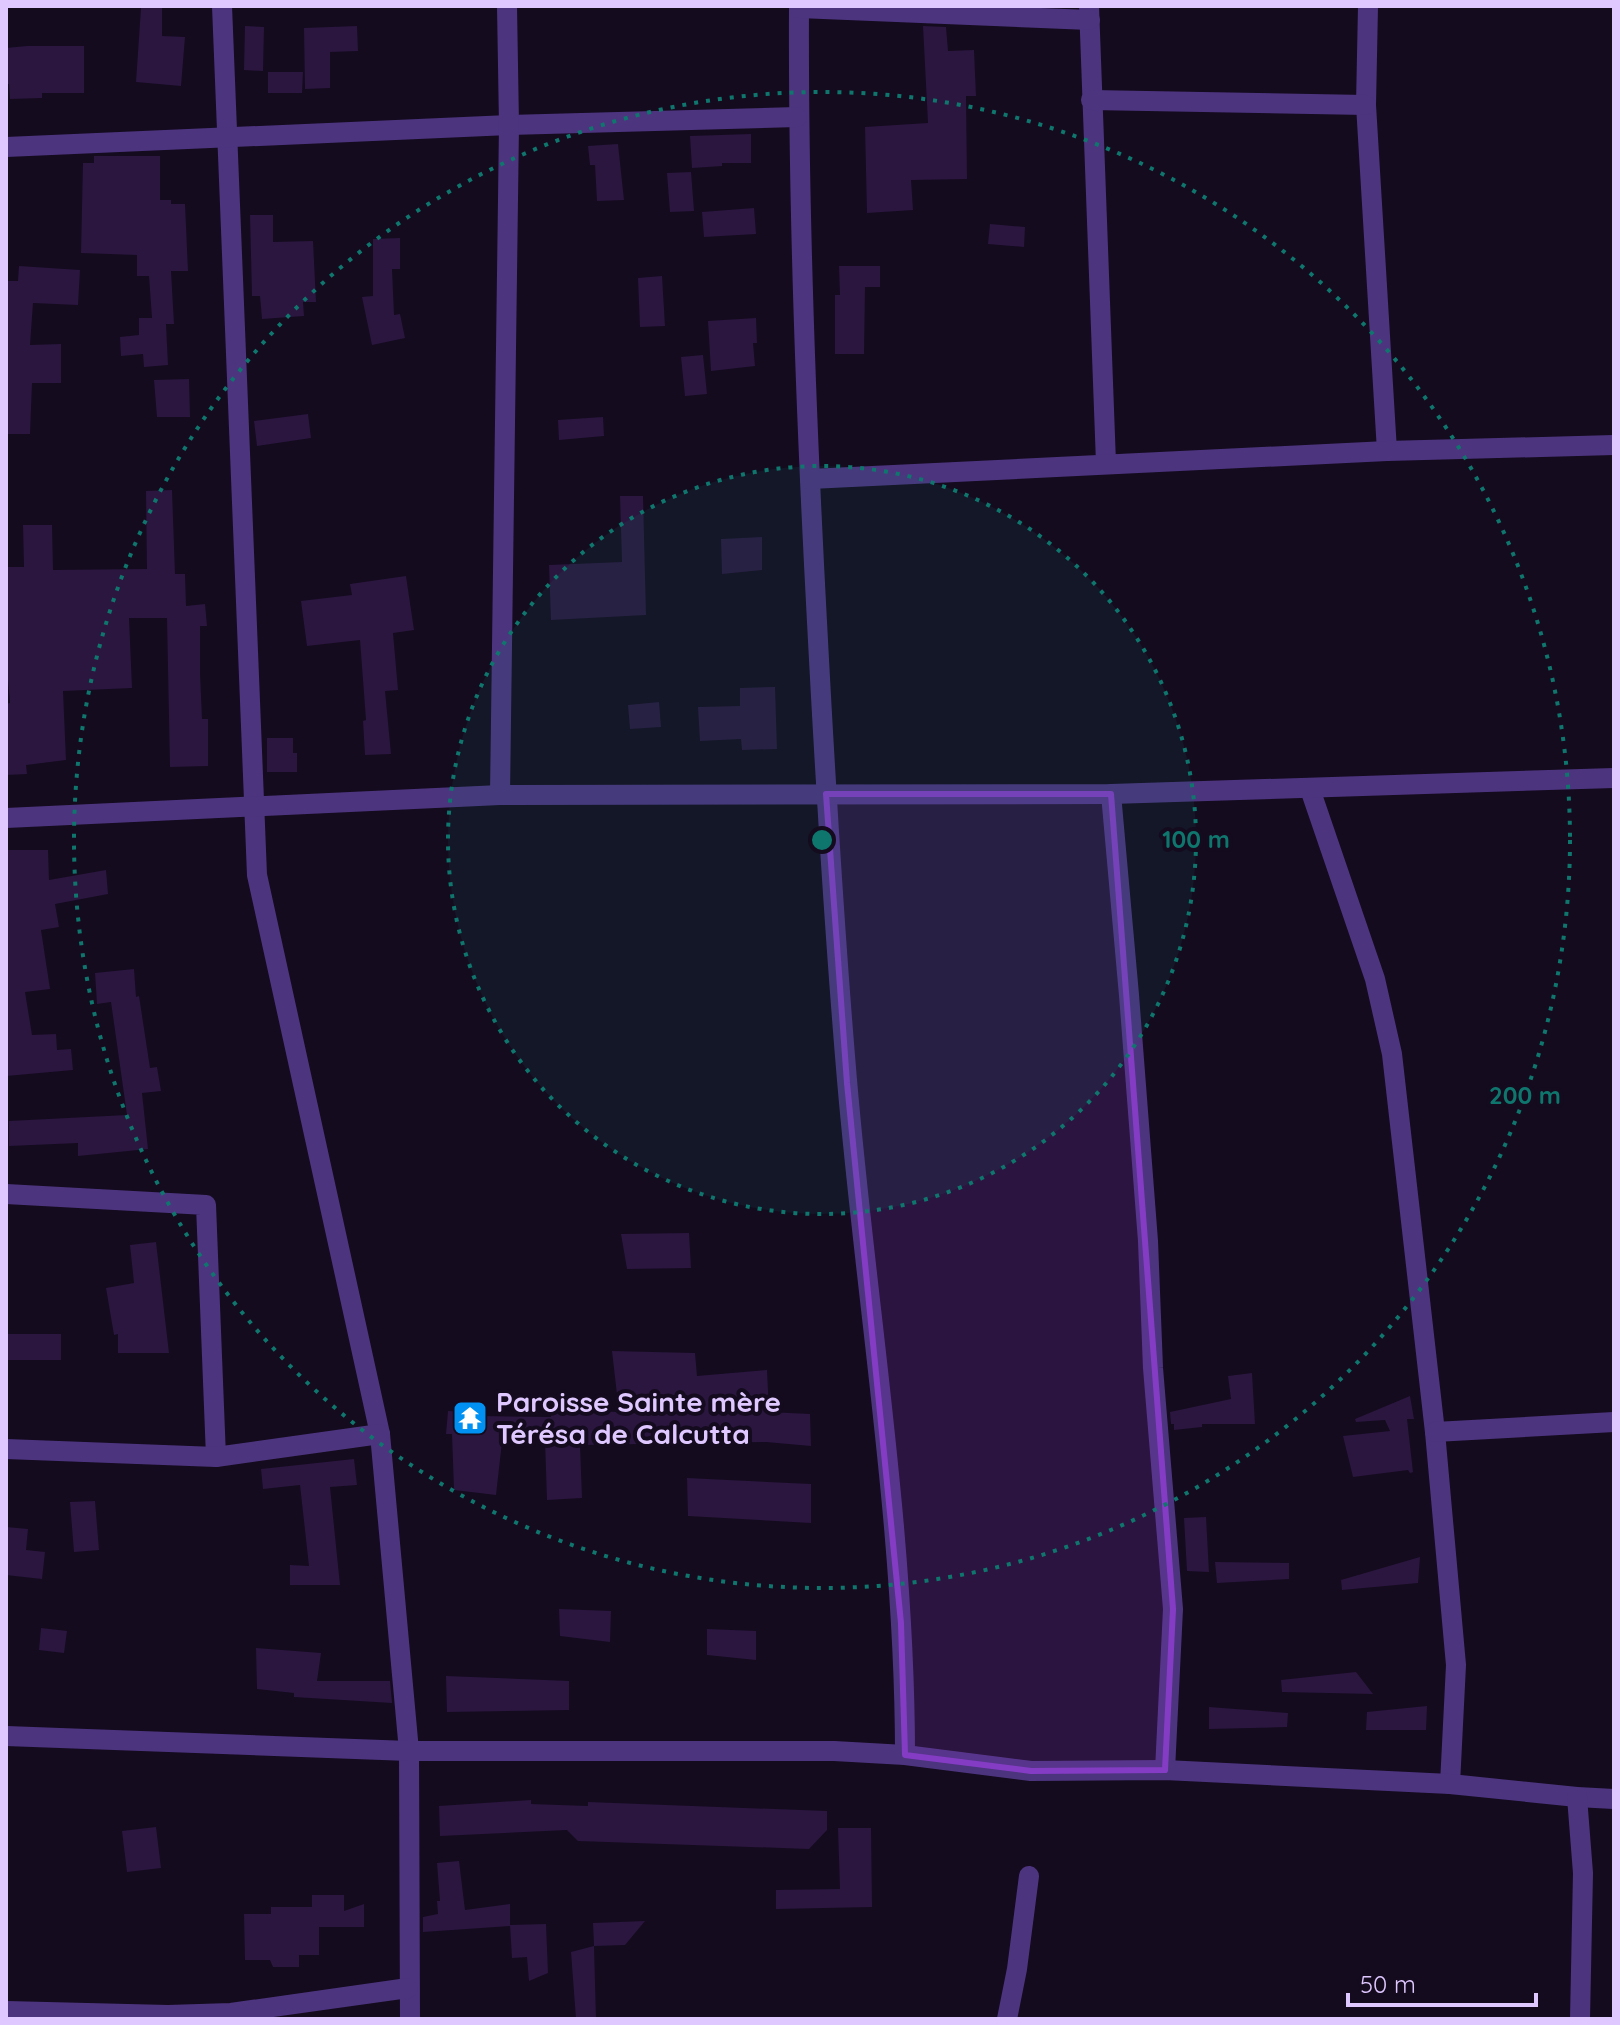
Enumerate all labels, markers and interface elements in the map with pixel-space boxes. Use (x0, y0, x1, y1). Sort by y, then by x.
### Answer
text: 100 m (1162, 824, 1230, 854)
centre of rings (808, 826, 836, 854)
text: 200 m (1489, 1080, 1561, 1110)
place label: Paroisse Sainte mère Térésa de Calcutta (496, 1384, 781, 1451)
temple icon: Paroisse Sainte mère Térésa de Calcutta (451, 1399, 489, 1437)
scale bar (1348, 1957, 1536, 2007)
text: 50 m (1360, 1969, 1416, 1999)

